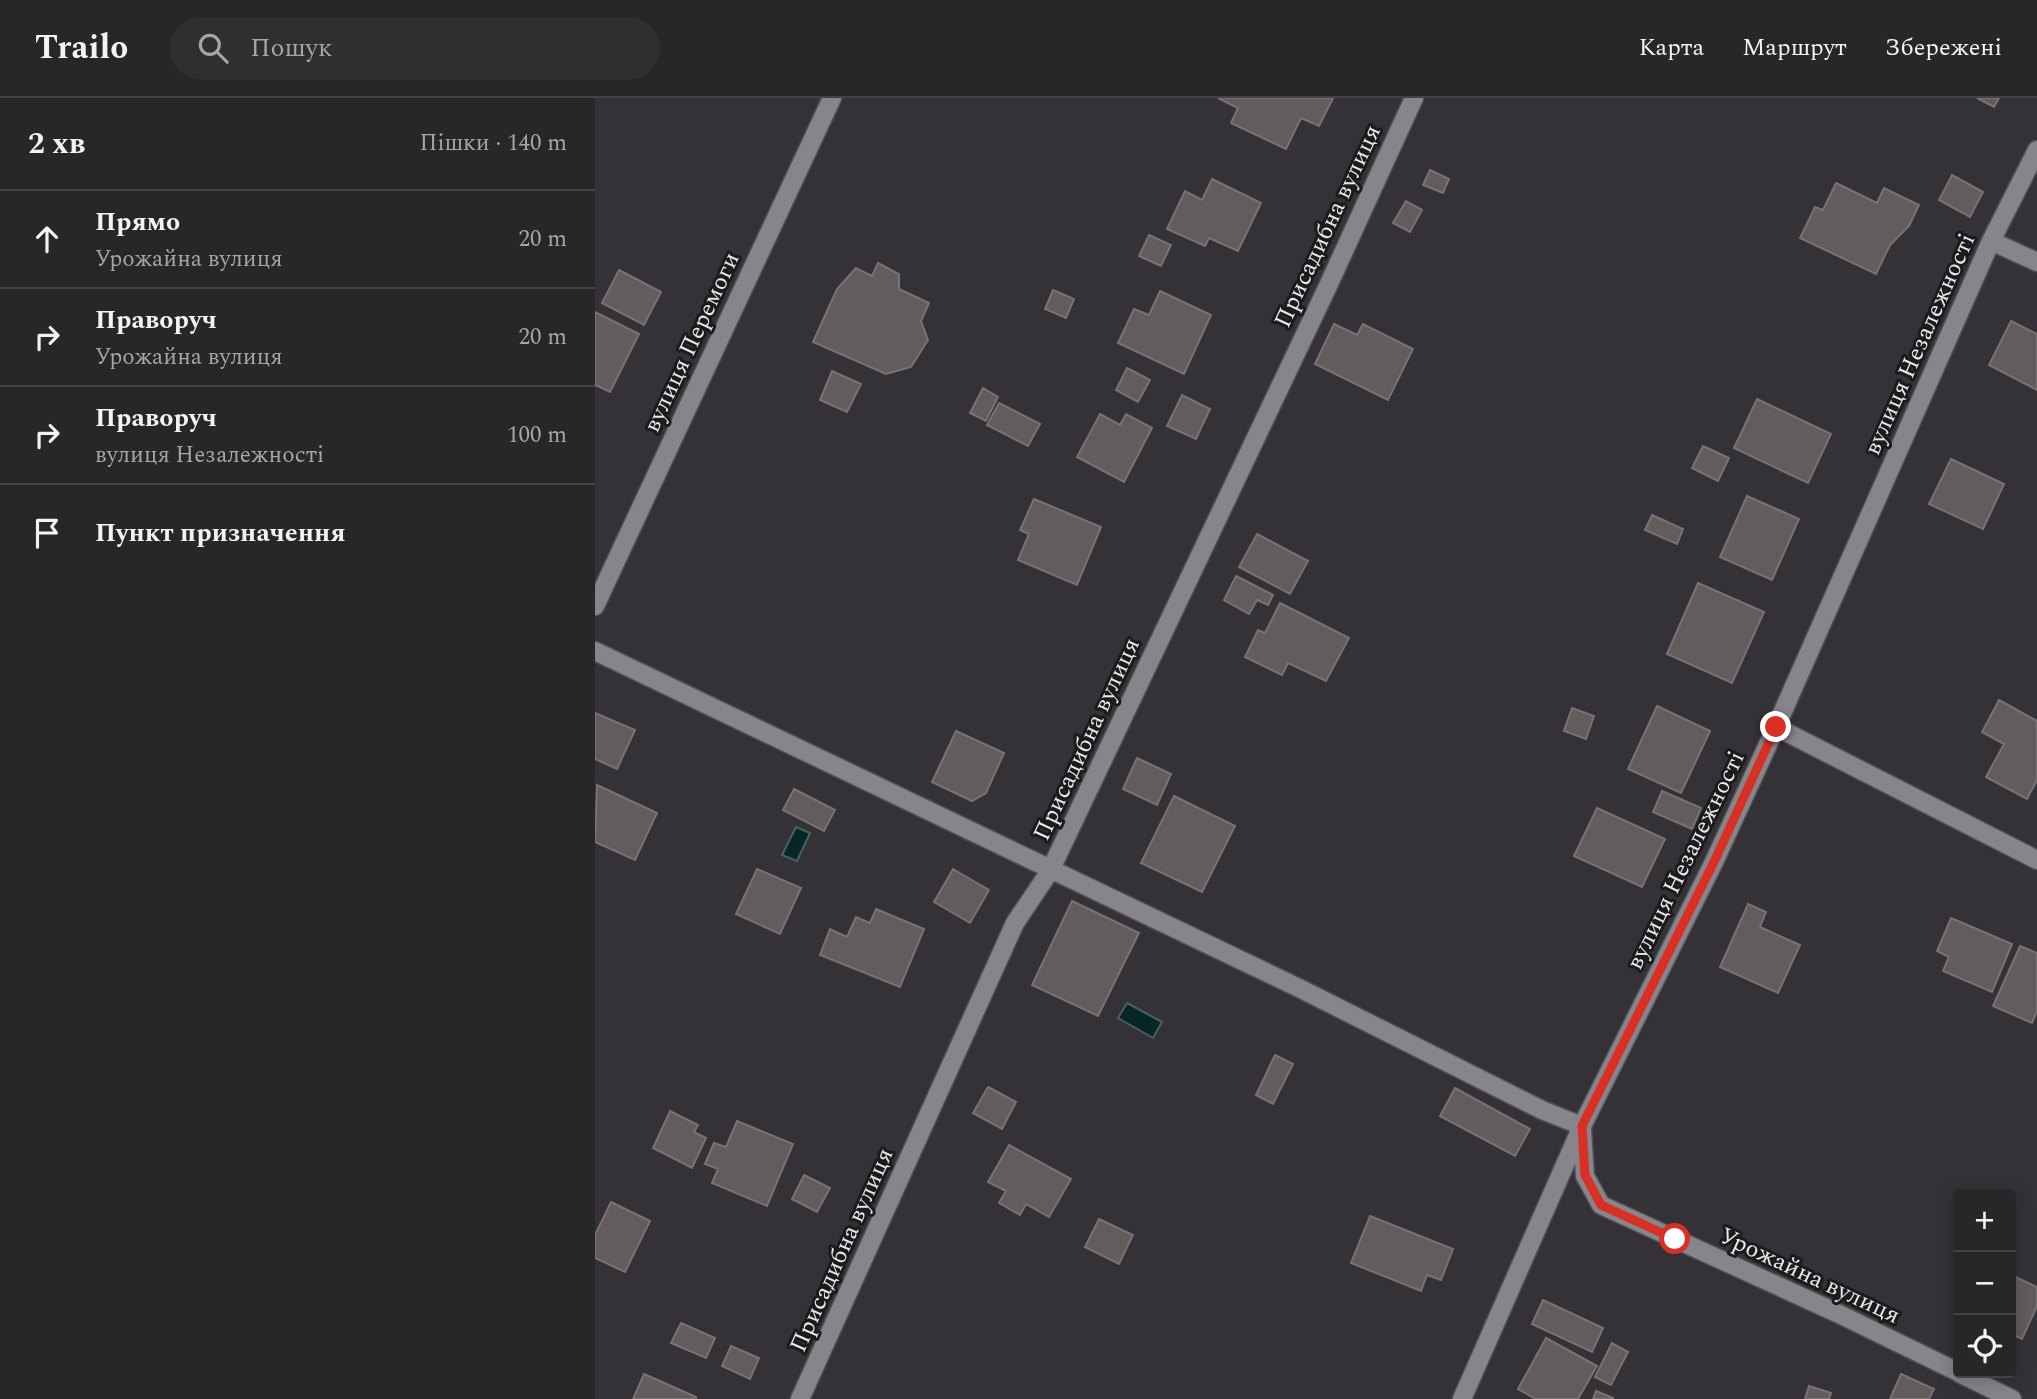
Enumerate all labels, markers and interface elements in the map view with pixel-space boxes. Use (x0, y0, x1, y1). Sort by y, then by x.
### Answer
search box (170, 17, 660, 80)
text: Trailo (35, 23, 128, 73)
text: Пошук (250, 28, 332, 68)
icon: search (194, 29, 232, 67)
text: Карта (1639, 30, 1704, 66)
text: Маршрут (1742, 30, 1847, 66)
text: Збережені (1885, 30, 2002, 66)
street label: Присадибна вулиця (1265, 119, 1391, 334)
text: 2 хв (28, 121, 85, 167)
text: Пішки · 140 m (419, 126, 567, 161)
text: Прямо (95, 202, 180, 242)
icon: ahead (28, 220, 66, 258)
text: 20 m (518, 222, 567, 257)
street label: вулиця Незалежності (1855, 228, 1985, 461)
text: Урожайна вулиця (95, 242, 283, 277)
street label: вулиця Перемоги (634, 246, 749, 438)
text: Праворуч (95, 300, 217, 340)
icon: right (28, 318, 66, 356)
text: 20 m (518, 320, 567, 355)
text: Урожайна вулиця (95, 340, 283, 375)
text: Праворуч (95, 398, 217, 438)
icon: right (28, 416, 66, 454)
text: 100 m (507, 418, 567, 453)
text: вулиця Незалежності (95, 438, 324, 473)
text: Пункт призначення (95, 513, 346, 553)
icon: arrive (28, 514, 66, 552)
street label: Присадибна вулиця (1024, 632, 1150, 847)
route end (1760, 711, 1791, 742)
street label: вулиця Незалежності (1617, 745, 1755, 976)
street label: Присадибна вулиця (781, 1142, 903, 1358)
map controls (1953, 1189, 2016, 1378)
button: + (1953, 1189, 2016, 1252)
street label: Урожайна вулиця (1713, 1218, 1906, 1334)
route start (1659, 1223, 1690, 1254)
button: − (1953, 1252, 2016, 1315)
button: locate (1953, 1315, 2016, 1378)

